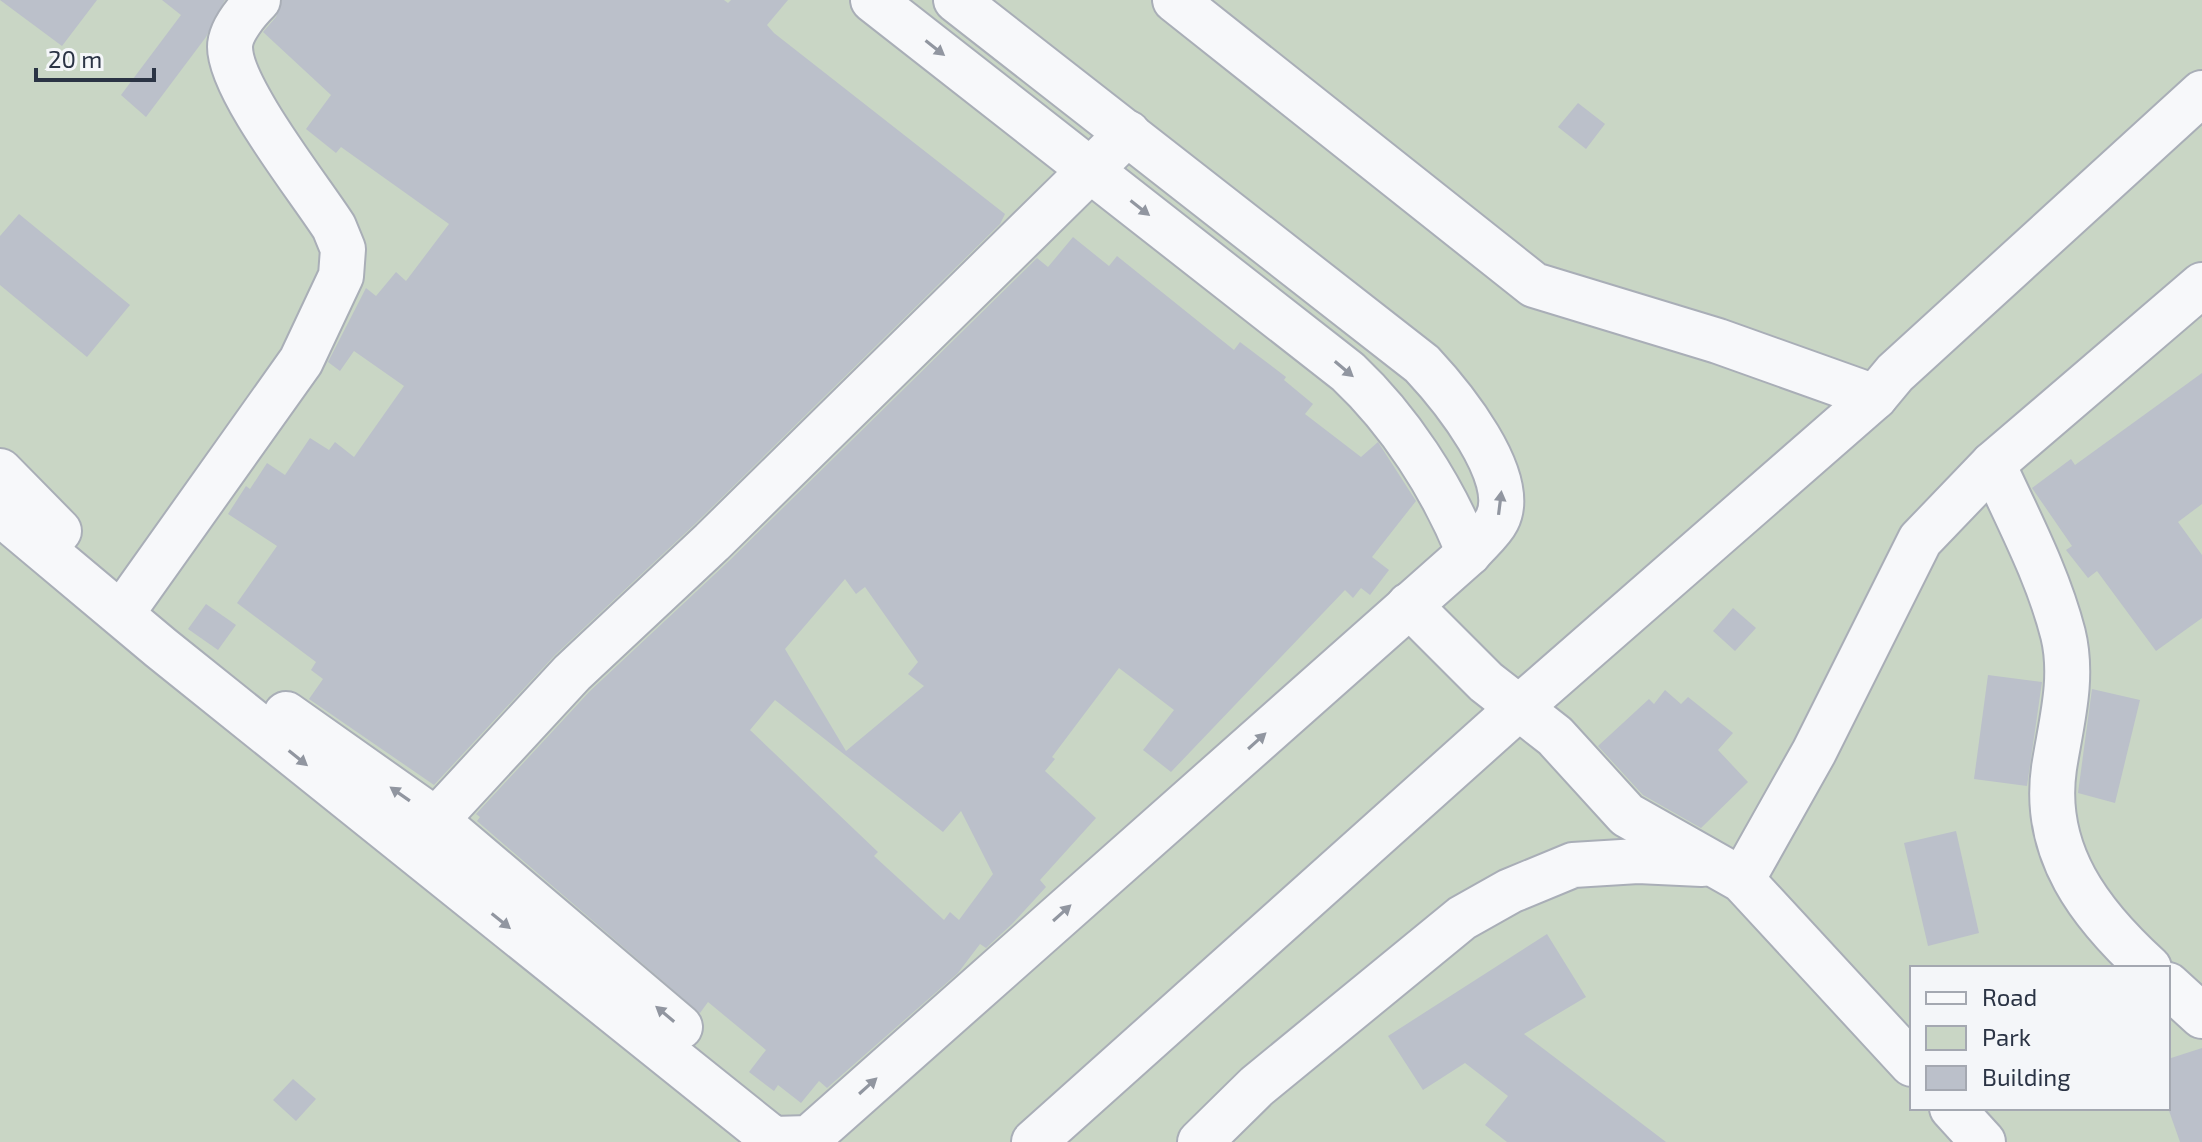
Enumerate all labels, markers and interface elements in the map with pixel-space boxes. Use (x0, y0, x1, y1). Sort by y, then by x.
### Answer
scale bar (36, 32, 154, 82)
one-way arrow (925, 39, 945, 55)
text: 20 m (48, 44, 102, 73)
one-way arrow (1130, 199, 1150, 215)
one-way arrow (1333, 360, 1353, 377)
one-way arrow (1493, 491, 1506, 516)
one-way arrow (1247, 732, 1266, 750)
one-way arrow (288, 750, 308, 766)
one-way arrow (390, 787, 411, 803)
one-way arrow (1052, 905, 1072, 922)
one-way arrow (491, 912, 511, 929)
legend (1910, 966, 2170, 1110)
text: Road (1982, 982, 2037, 1011)
one-way arrow (655, 1006, 675, 1023)
text: Park (1982, 1022, 2031, 1051)
text: Building (1982, 1062, 2071, 1091)
one-way arrow (858, 1077, 877, 1095)

